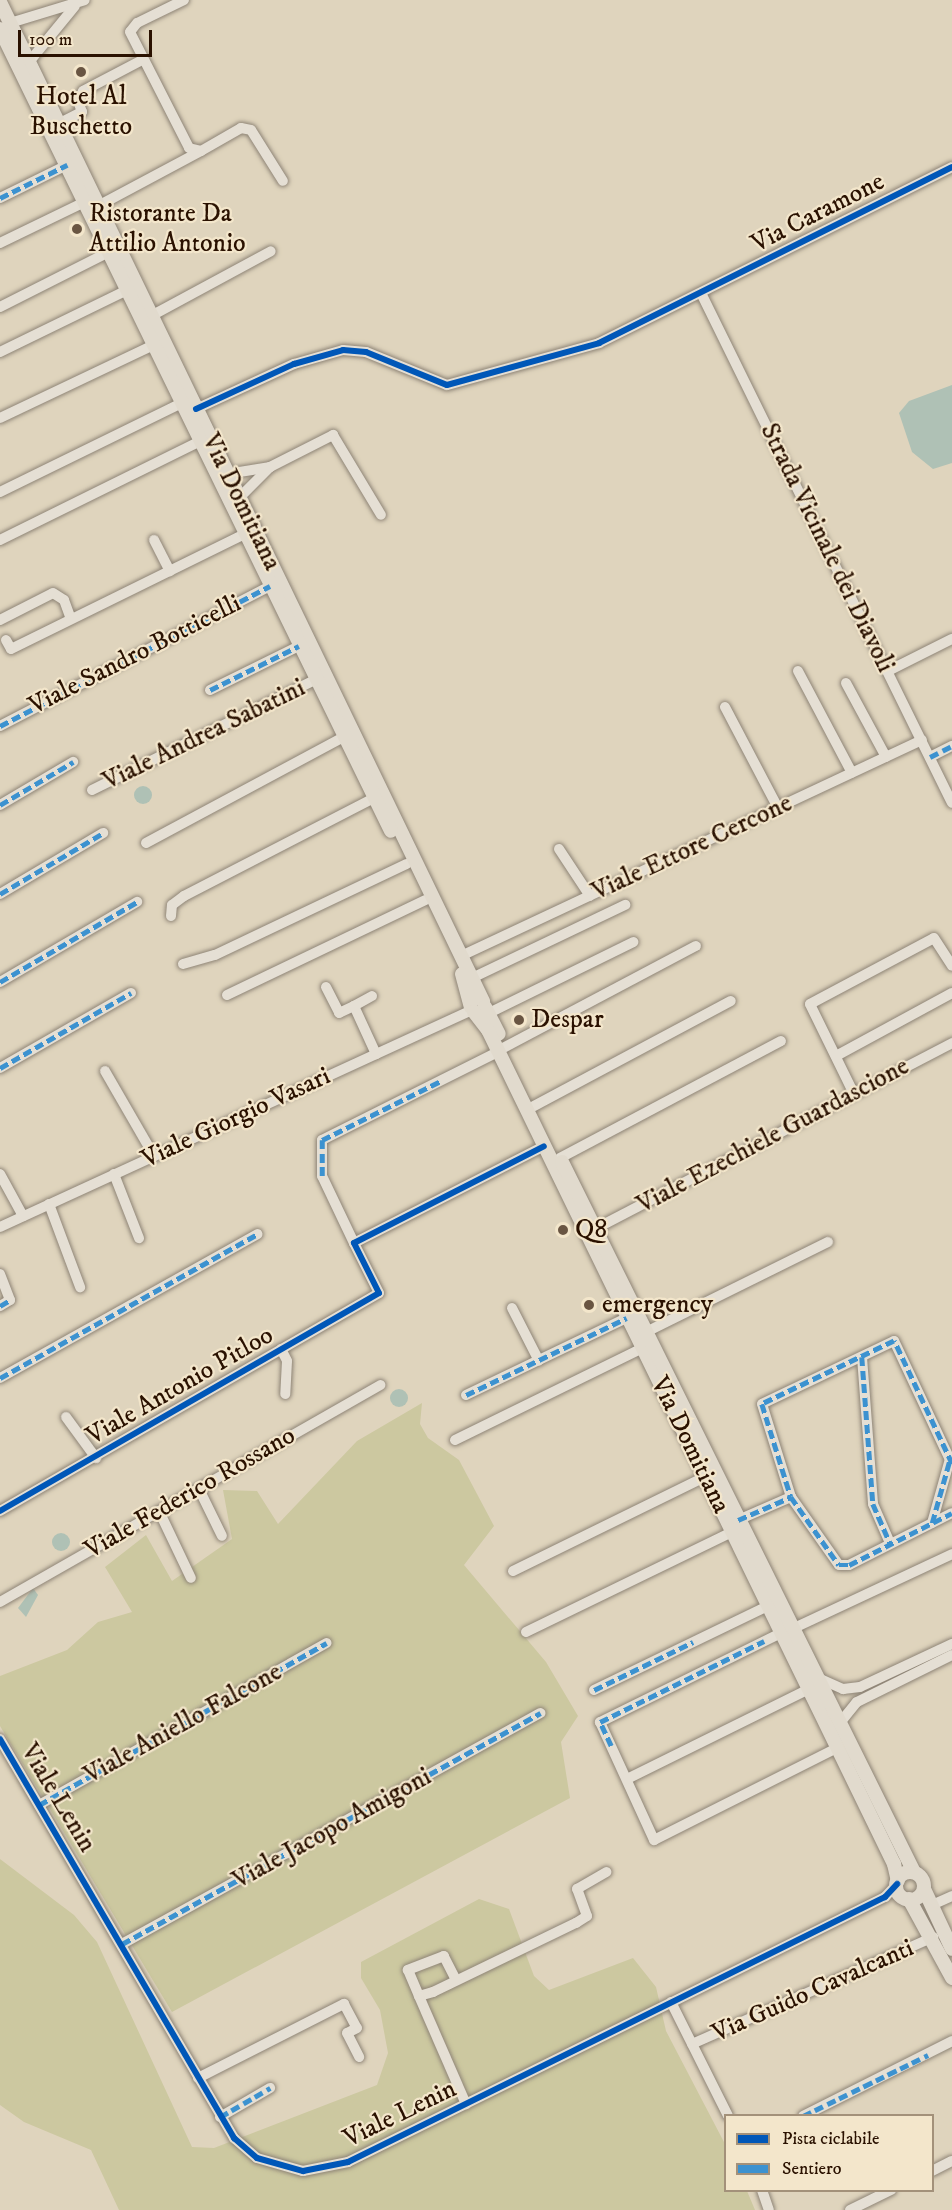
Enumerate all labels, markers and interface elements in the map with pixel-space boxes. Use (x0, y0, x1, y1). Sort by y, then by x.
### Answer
scale bar (21, 18, 154, 56)
text: 100 m (29, 29, 72, 51)
marker: Hotel Al Buschetto (74, 65, 88, 79)
place label: Hotel Al Buschetto (30, 81, 132, 142)
street label: Via Caramone (746, 166, 890, 260)
place label: Ristorante Da Attilio Antonio (89, 198, 246, 260)
marker: Ristorante Da Attilio Antonio (70, 222, 84, 236)
street label: Strada Vicinale dei Diavoli (753, 418, 901, 678)
street label: Via Domitiana (194, 428, 288, 576)
street label: Viale Sandro Botticelli (24, 588, 246, 722)
street label: Viale Andrea Sabatini (98, 672, 310, 798)
street label: Viale Ettore Cercone (587, 788, 797, 908)
place label: Despar (531, 1004, 604, 1036)
marker: Despar (512, 1013, 526, 1027)
street label: Viale Ezechiele Guardascione (632, 1051, 914, 1221)
street label: Viale Giorgio Vasari (137, 1061, 335, 1175)
place label: Q8 (575, 1214, 607, 1246)
marker: Q8 (556, 1223, 570, 1237)
place label: emergency (602, 1289, 713, 1321)
marker: emergency (580, 1296, 598, 1314)
street label: Viale Antonio Pitloo (81, 1320, 279, 1452)
street label: Via Domitiana (643, 1371, 737, 1519)
street label: Viale Federico Rossano (79, 1420, 301, 1566)
street label: Viale Aniello Falcone (79, 1657, 287, 1791)
street label: Viale Lenin (13, 1738, 103, 1858)
street label: Viale Jacopo Amigoni (227, 1761, 437, 1897)
street label: Via Guido Cavalcanti (707, 1933, 919, 2049)
street label: Viale Lenin (339, 2073, 461, 2155)
legend (724, 2114, 934, 2192)
text: Pista ciclabile (782, 2128, 879, 2150)
text: Sentiero (782, 2158, 842, 2180)

